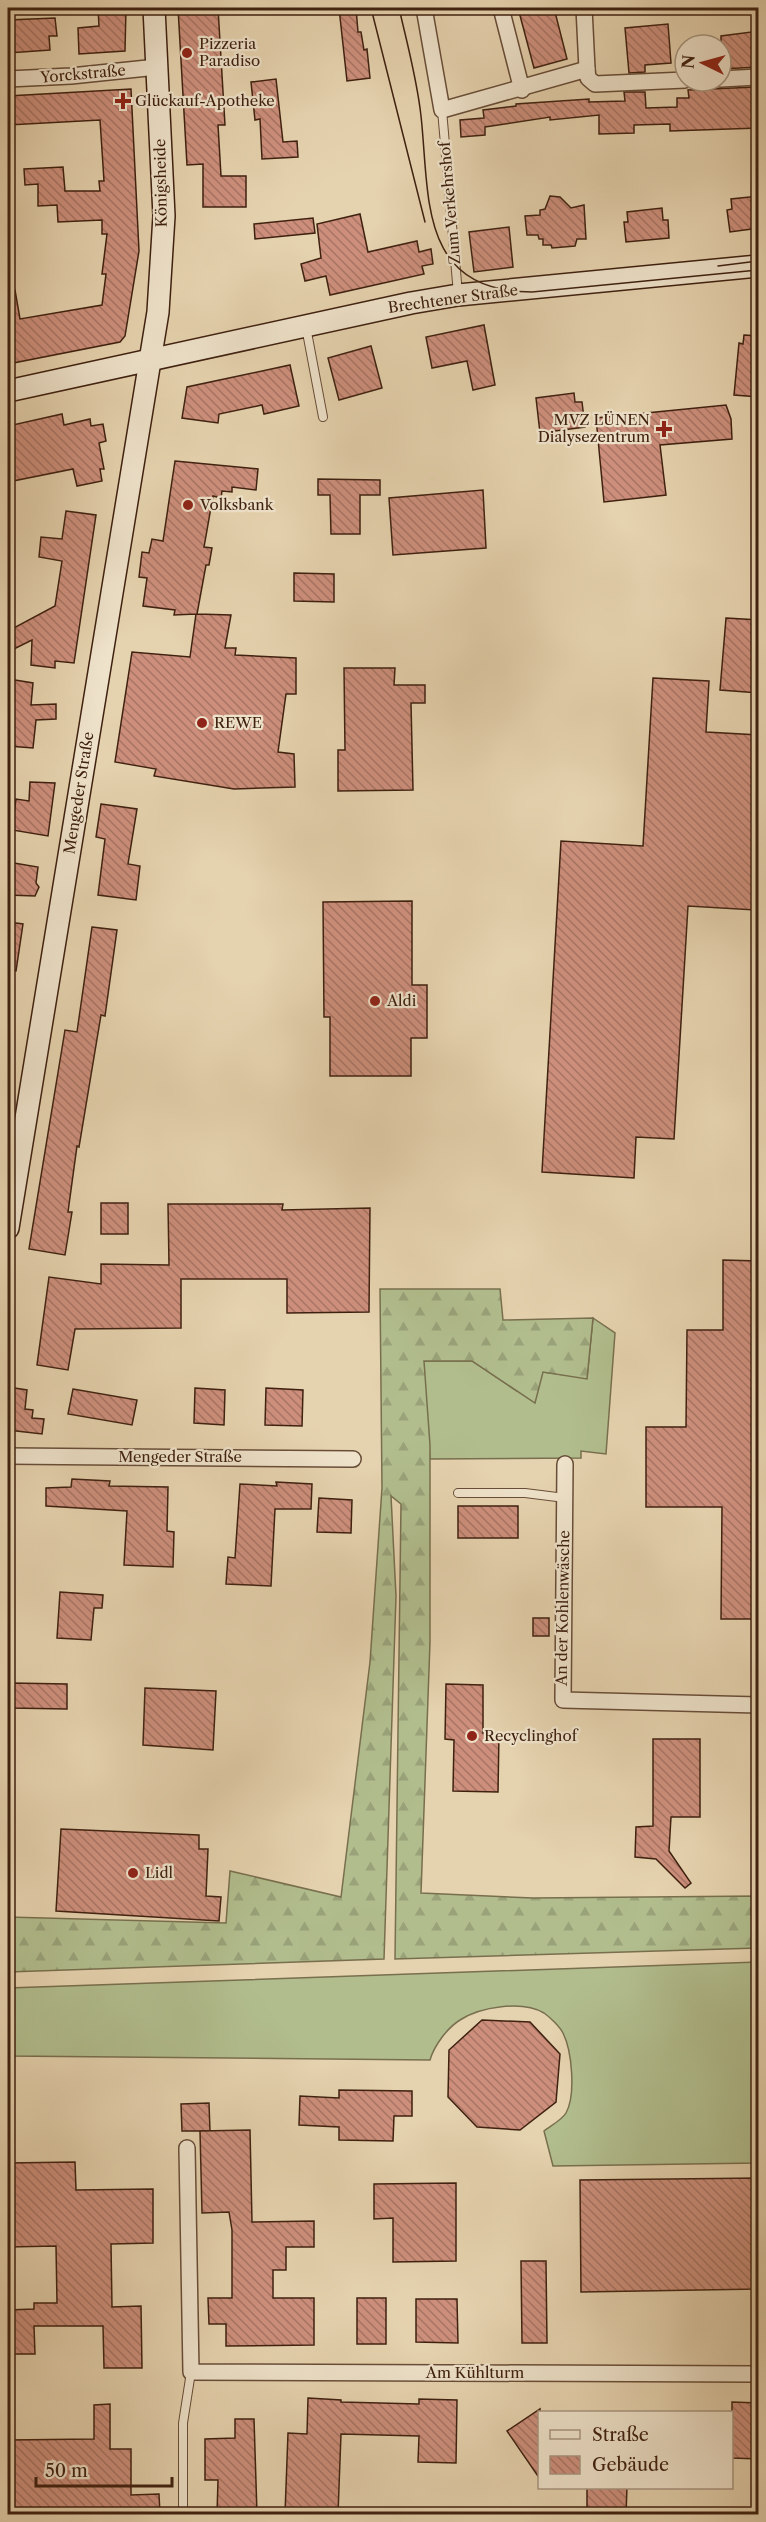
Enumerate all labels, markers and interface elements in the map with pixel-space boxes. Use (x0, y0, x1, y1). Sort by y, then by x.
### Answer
north arrow (673, 33, 733, 93)
place label: Pizzeria Paradiso (199, 34, 260, 70)
marker: Pizzeria Paradiso (180, 46, 194, 60)
text: N (677, 54, 699, 69)
street label: Yorckstraße (39, 60, 126, 87)
place label: Glückauf-Apotheke (135, 91, 275, 110)
marker: Glückauf-Apotheke (116, 94, 130, 108)
street label: Königsheide (150, 139, 171, 227)
street label: Zum Verkehrshof (435, 139, 464, 265)
street label: Brechtener Straße (387, 280, 519, 317)
place label: MVZ LÜNEN Dialysezentrum (538, 410, 650, 446)
marker: MVZ LÜNEN Dialysezentrum (655, 420, 673, 438)
place label: Volksbank (199, 495, 275, 514)
marker: Volksbank (181, 498, 195, 512)
place label: REWE (214, 713, 262, 732)
marker: REWE (195, 716, 209, 730)
street label: Mengeder Straße (59, 730, 98, 855)
place label: Aldi (386, 991, 417, 1010)
marker: Aldi (368, 994, 382, 1008)
street label: Mengeder Straße (118, 1447, 242, 1466)
street label: An der Kohlenwäsche (552, 1530, 573, 1687)
place label: Recyclinghof (484, 1726, 579, 1745)
marker: Recyclinghof (465, 1729, 479, 1743)
place label: Lidl (145, 1863, 174, 1882)
marker: Lidl (126, 1866, 140, 1880)
street label: Am Kühlturm (425, 2363, 524, 2382)
legend (538, 2411, 733, 2489)
text: Straße (592, 2424, 649, 2446)
scale bar (36, 2450, 172, 2488)
text: Gebäude (592, 2454, 669, 2476)
text: 50 m (45, 2460, 88, 2482)

